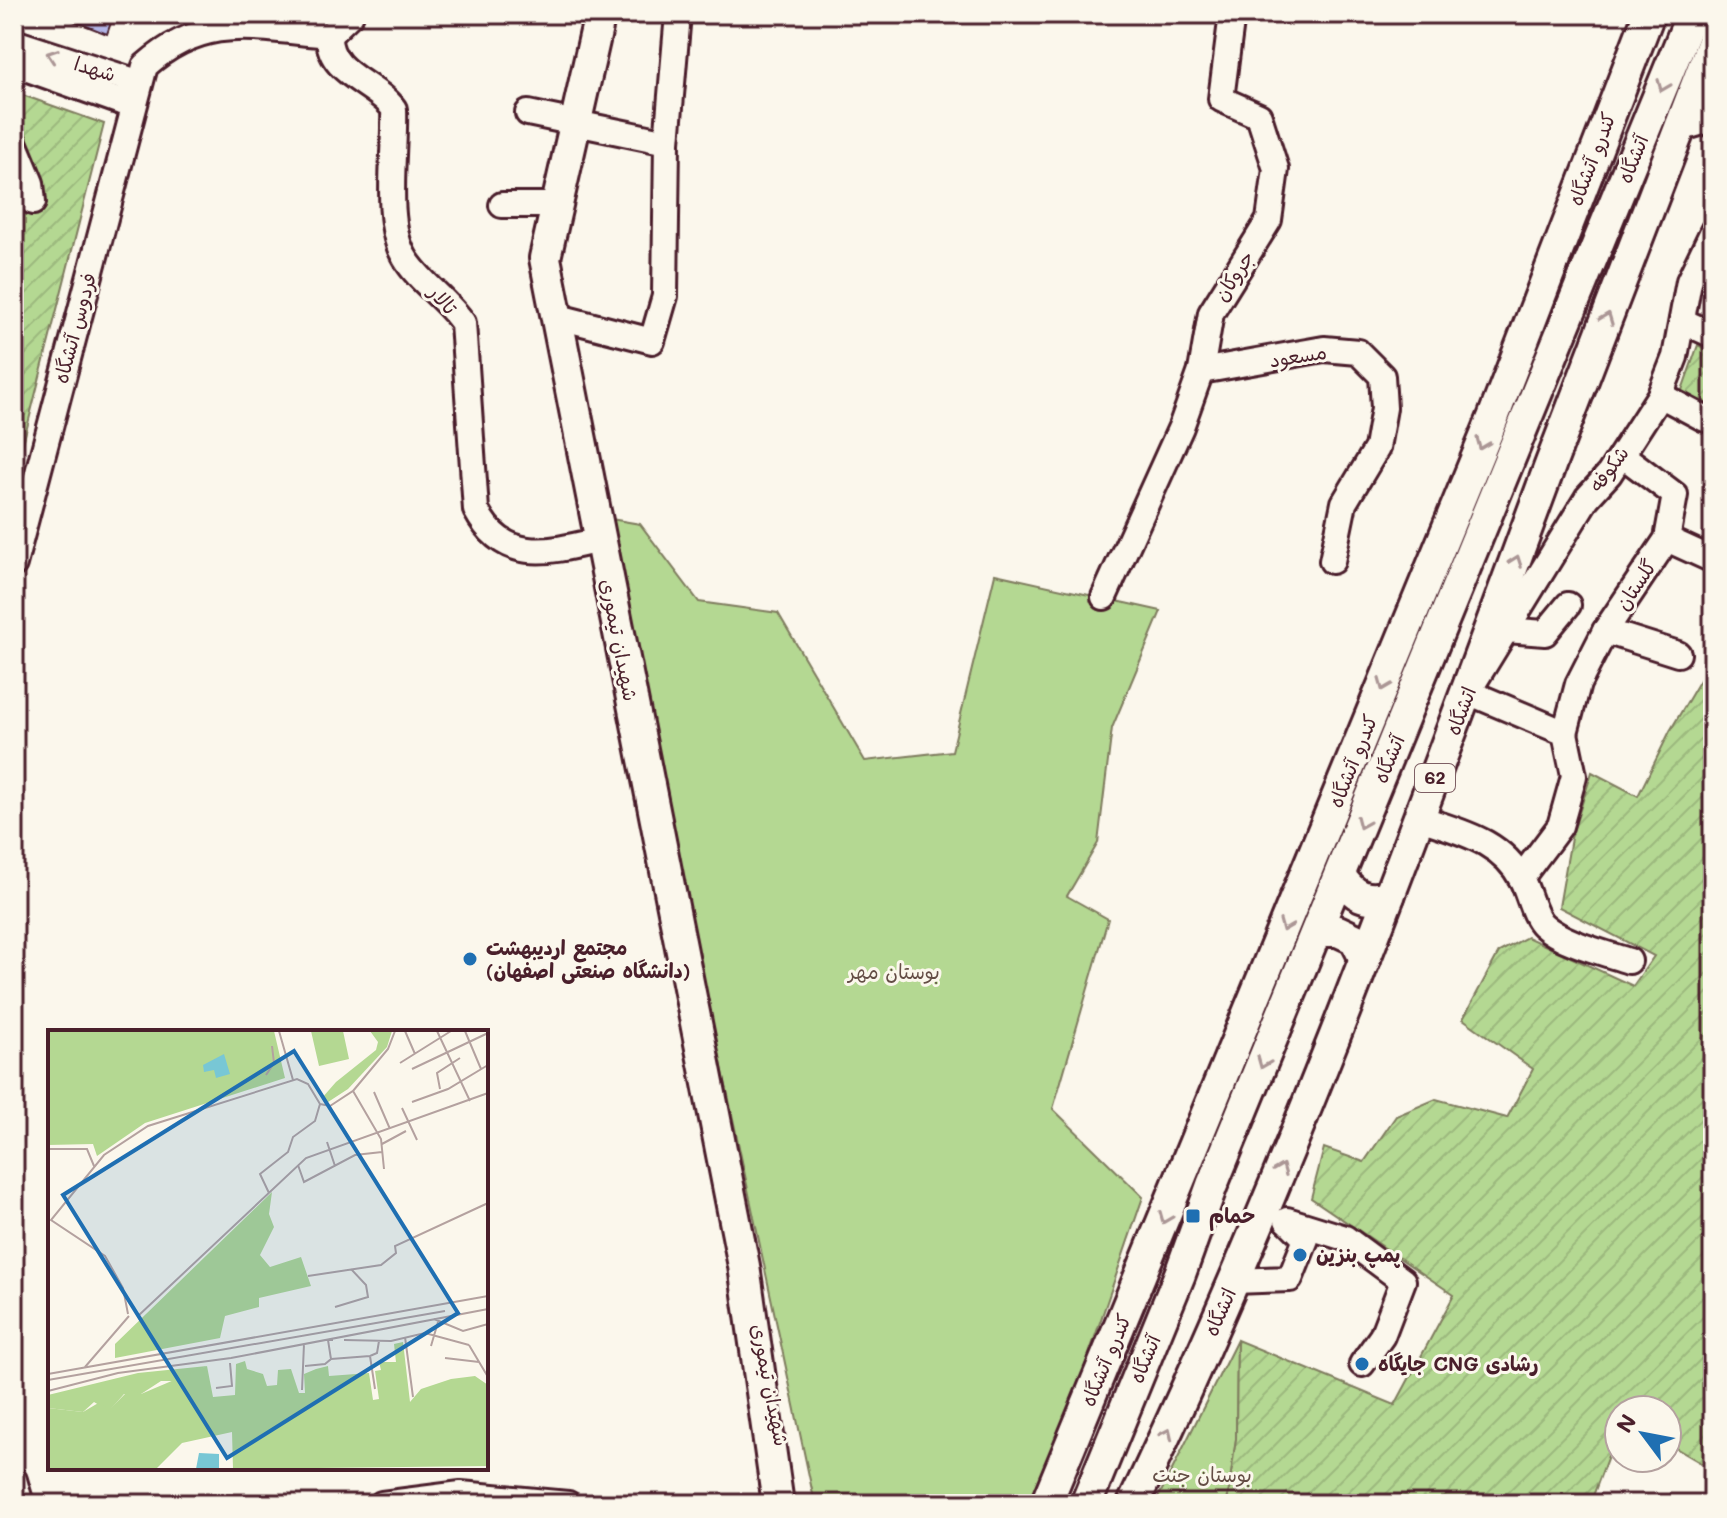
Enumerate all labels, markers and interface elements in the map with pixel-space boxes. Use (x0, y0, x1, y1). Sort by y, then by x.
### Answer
one-way arrow (45, 48, 59, 64)
street label: شهدا (71, 49, 119, 87)
one-way arrow (1656, 78, 1673, 92)
street label: کندرو آتشگاه (1561, 108, 1622, 209)
street label: آتشگاه (1611, 130, 1654, 187)
street label: جروکان (1207, 245, 1259, 306)
street label: فردوس آتشگاه (47, 269, 101, 386)
street label: تالار (422, 278, 464, 320)
one-way arrow (1597, 312, 1614, 326)
street label: مسعود (1267, 338, 1329, 374)
one-way arrow (1475, 436, 1492, 450)
street label: شکوفه (1583, 440, 1634, 496)
street label: گلستان (1609, 554, 1662, 615)
one-way arrow (1506, 555, 1523, 569)
street label: شهیدان تیموری (595, 576, 645, 703)
one-way arrow (1377, 677, 1394, 691)
street label: اتشگاه (1439, 683, 1481, 739)
street label: کندرو آتشگاه (1322, 710, 1383, 811)
street label: آتشگاه (1366, 730, 1410, 787)
road number: 62 (1415, 764, 1455, 792)
one-way arrow (1355, 815, 1372, 829)
one-way arrow (1279, 918, 1295, 932)
place label: مجتمع اردیبهشت (دانشگاه صنعتی اصفهان) (486, 934, 690, 984)
marker: مجتمع اردیبهشت (دانشگاه صنعتی اصفهان) (461, 950, 479, 968)
park label: بوستان مهر (846, 958, 940, 984)
inset map (48, 1030, 488, 1470)
one-way arrow (1256, 1055, 1272, 1070)
one-way arrow (1272, 1163, 1288, 1177)
place label: حمام (1209, 1202, 1255, 1231)
marker: حمام (1184, 1207, 1202, 1225)
one-way arrow (1159, 1210, 1175, 1224)
place label: پمپ بنزین (1316, 1241, 1401, 1268)
marker: پمپ بنزین (1291, 1246, 1309, 1264)
street label: اتشگاه (1197, 1283, 1241, 1340)
street label: کندرو آتشگاه (1074, 1309, 1137, 1410)
street label: شهیدان تیموری (746, 1321, 796, 1448)
street label: آتشگاه (1122, 1330, 1166, 1387)
place label: جایگاه CNG رشادی (1378, 1350, 1538, 1376)
marker: جایگاه CNG رشادی (1353, 1355, 1371, 1373)
north arrow (1603, 1394, 1683, 1474)
text: N (1609, 1408, 1642, 1438)
one-way arrow (1157, 1427, 1173, 1442)
park label: بوستان جنت (1152, 1461, 1252, 1487)

